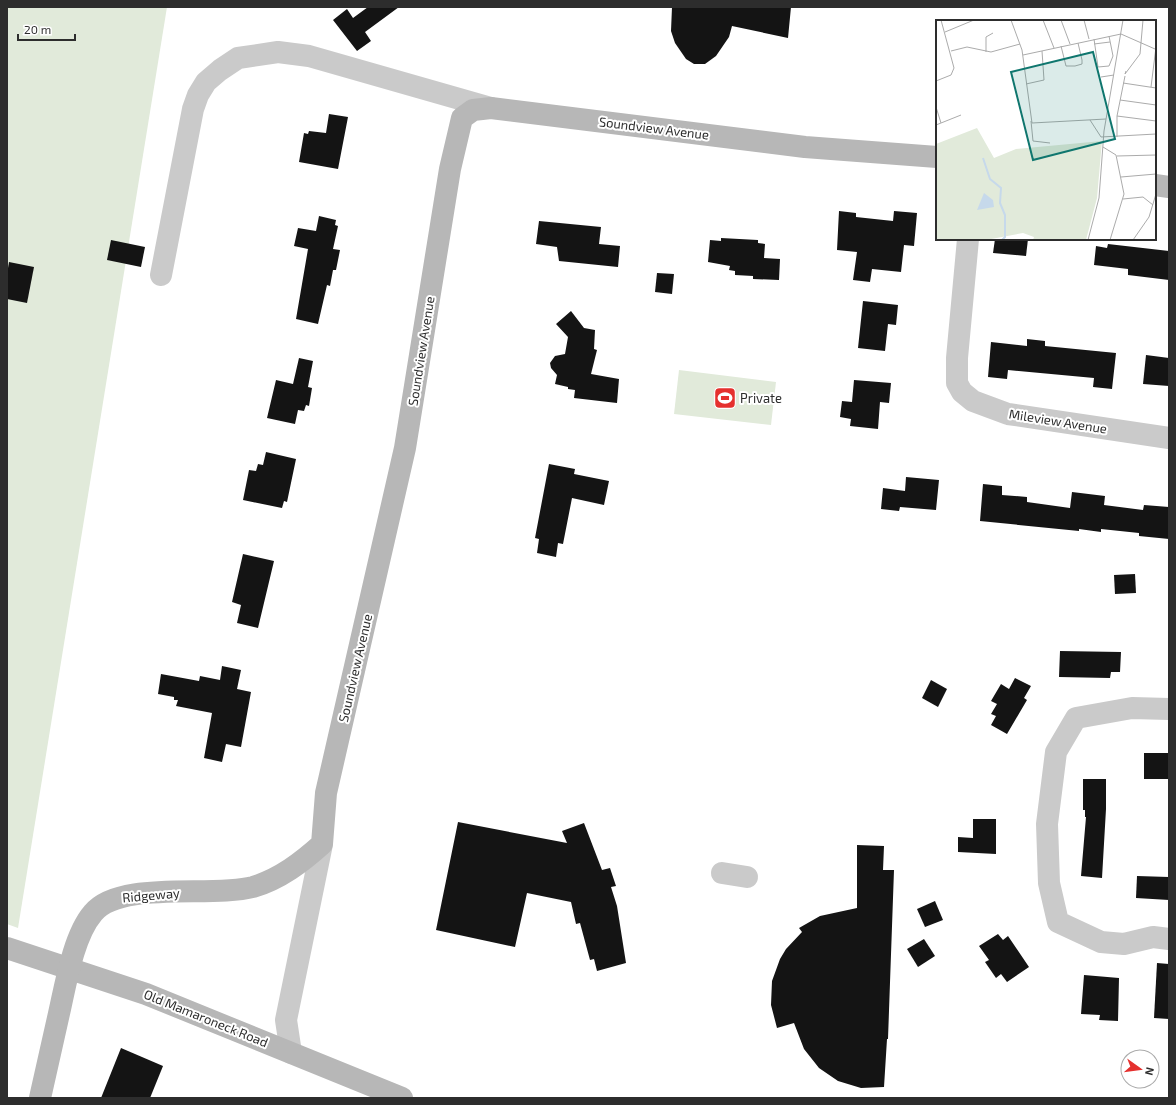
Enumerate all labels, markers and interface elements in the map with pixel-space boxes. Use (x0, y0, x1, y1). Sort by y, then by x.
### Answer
scale bar (18, 16, 75, 42)
inset map (936, 20, 1156, 240)
text: 20 m (24, 22, 51, 36)
street label: Soundview Avenue (598, 113, 710, 143)
street label: Soundview Avenue (404, 295, 438, 407)
sports icon: Private (712, 385, 738, 411)
place label: Private (740, 390, 782, 406)
street label: Mileview Avenue (1008, 405, 1108, 437)
street label: Soundview Avenue (335, 612, 375, 724)
street label: Ridgeway (122, 885, 180, 905)
street label: Old Mamaroneck Road (142, 986, 270, 1050)
north arrow (1120, 1049, 1160, 1089)
text: N (1143, 1066, 1157, 1077)

